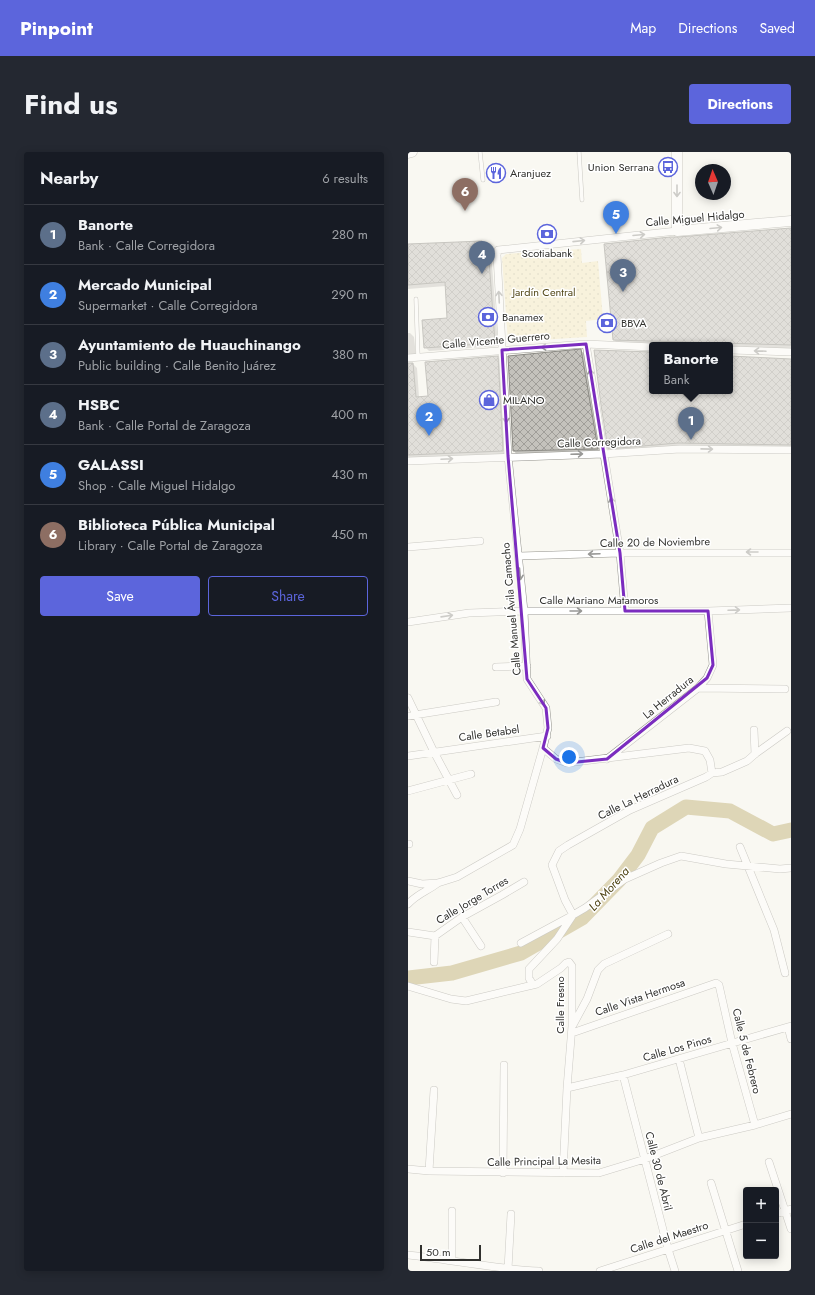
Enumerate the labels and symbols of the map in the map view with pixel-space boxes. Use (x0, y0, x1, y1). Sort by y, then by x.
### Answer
bus stop icon: Union Serrana (657, 156, 679, 178)
place label: Union Serrana (588, 159, 654, 175)
restaurant icon: Aranjuez (485, 162, 507, 184)
north arrow (695, 164, 731, 200)
place label: Aranjuez (510, 165, 551, 181)
pin: 6 (452, 178, 478, 211)
one-way arrow (673, 184, 681, 197)
pin: 5 (603, 201, 629, 234)
street label: Calle Miguel Hidalgo (645, 206, 745, 230)
bank icon: Scotiabank (536, 223, 558, 245)
one-way arrow (709, 224, 722, 231)
one-way arrow (632, 231, 645, 238)
one-way arrow (572, 237, 585, 244)
pin: 4 (469, 241, 495, 274)
place label: Scotiabank (522, 245, 572, 261)
pin: 3 (610, 259, 636, 292)
park label: Jardín Central (510, 284, 576, 300)
one-way arrow (496, 291, 503, 304)
bank icon: Banamex (477, 306, 499, 328)
place label: Banamex (502, 309, 544, 325)
bank icon: BBVA (596, 312, 618, 334)
place label: BBVA (621, 315, 647, 331)
street label: Calle Vicente Guerrero (442, 327, 550, 353)
one-way arrow (541, 343, 554, 350)
one-way arrow (754, 348, 767, 355)
one-way arrow (587, 369, 595, 382)
shop icon: MILANO (478, 389, 500, 411)
place label: MILANO (503, 392, 545, 408)
pin: 2 (416, 403, 442, 436)
pin: 1 (678, 407, 704, 440)
one-way arrow (502, 410, 509, 423)
street label: Calle Corregidora (557, 433, 641, 451)
one-way arrow (700, 446, 713, 453)
one-way arrow (570, 451, 583, 458)
one-way arrow (440, 456, 453, 463)
one-way arrow (607, 497, 615, 510)
street label: Calle 20 de Noviembre (600, 533, 711, 551)
street label: Calle Manuel Ávila Camacho (497, 542, 525, 676)
one-way arrow (746, 548, 759, 556)
one-way arrow (588, 550, 601, 557)
one-way arrow (517, 567, 524, 580)
street label: Calle Mariano Matamoros (540, 592, 659, 608)
one-way arrow (569, 607, 582, 615)
one-way arrow (727, 607, 740, 614)
one-way arrow (440, 612, 453, 620)
street label: La Herradura (639, 672, 697, 722)
one-way arrow (537, 694, 545, 705)
street label: Calle Betabel (458, 721, 520, 745)
your location (559, 747, 579, 767)
street label: Calle La Herradura (595, 771, 681, 823)
water label: La Morena (584, 863, 634, 915)
street label: Calle Jorge Torres (433, 872, 512, 928)
street label: Calle Vista Hermosa (593, 974, 687, 1020)
street label: Calle Fresno (552, 976, 568, 1034)
street label: Calle 5 de Febrero (729, 1007, 765, 1095)
street label: Calle Los Pinos (641, 1030, 714, 1065)
street label: Calle 30 de Abril (641, 1130, 677, 1212)
street label: Calle Principal La Mesita (487, 1152, 601, 1170)
street label: Calle del Maestro (628, 1217, 710, 1257)
scale bar (420, 1243, 481, 1262)

